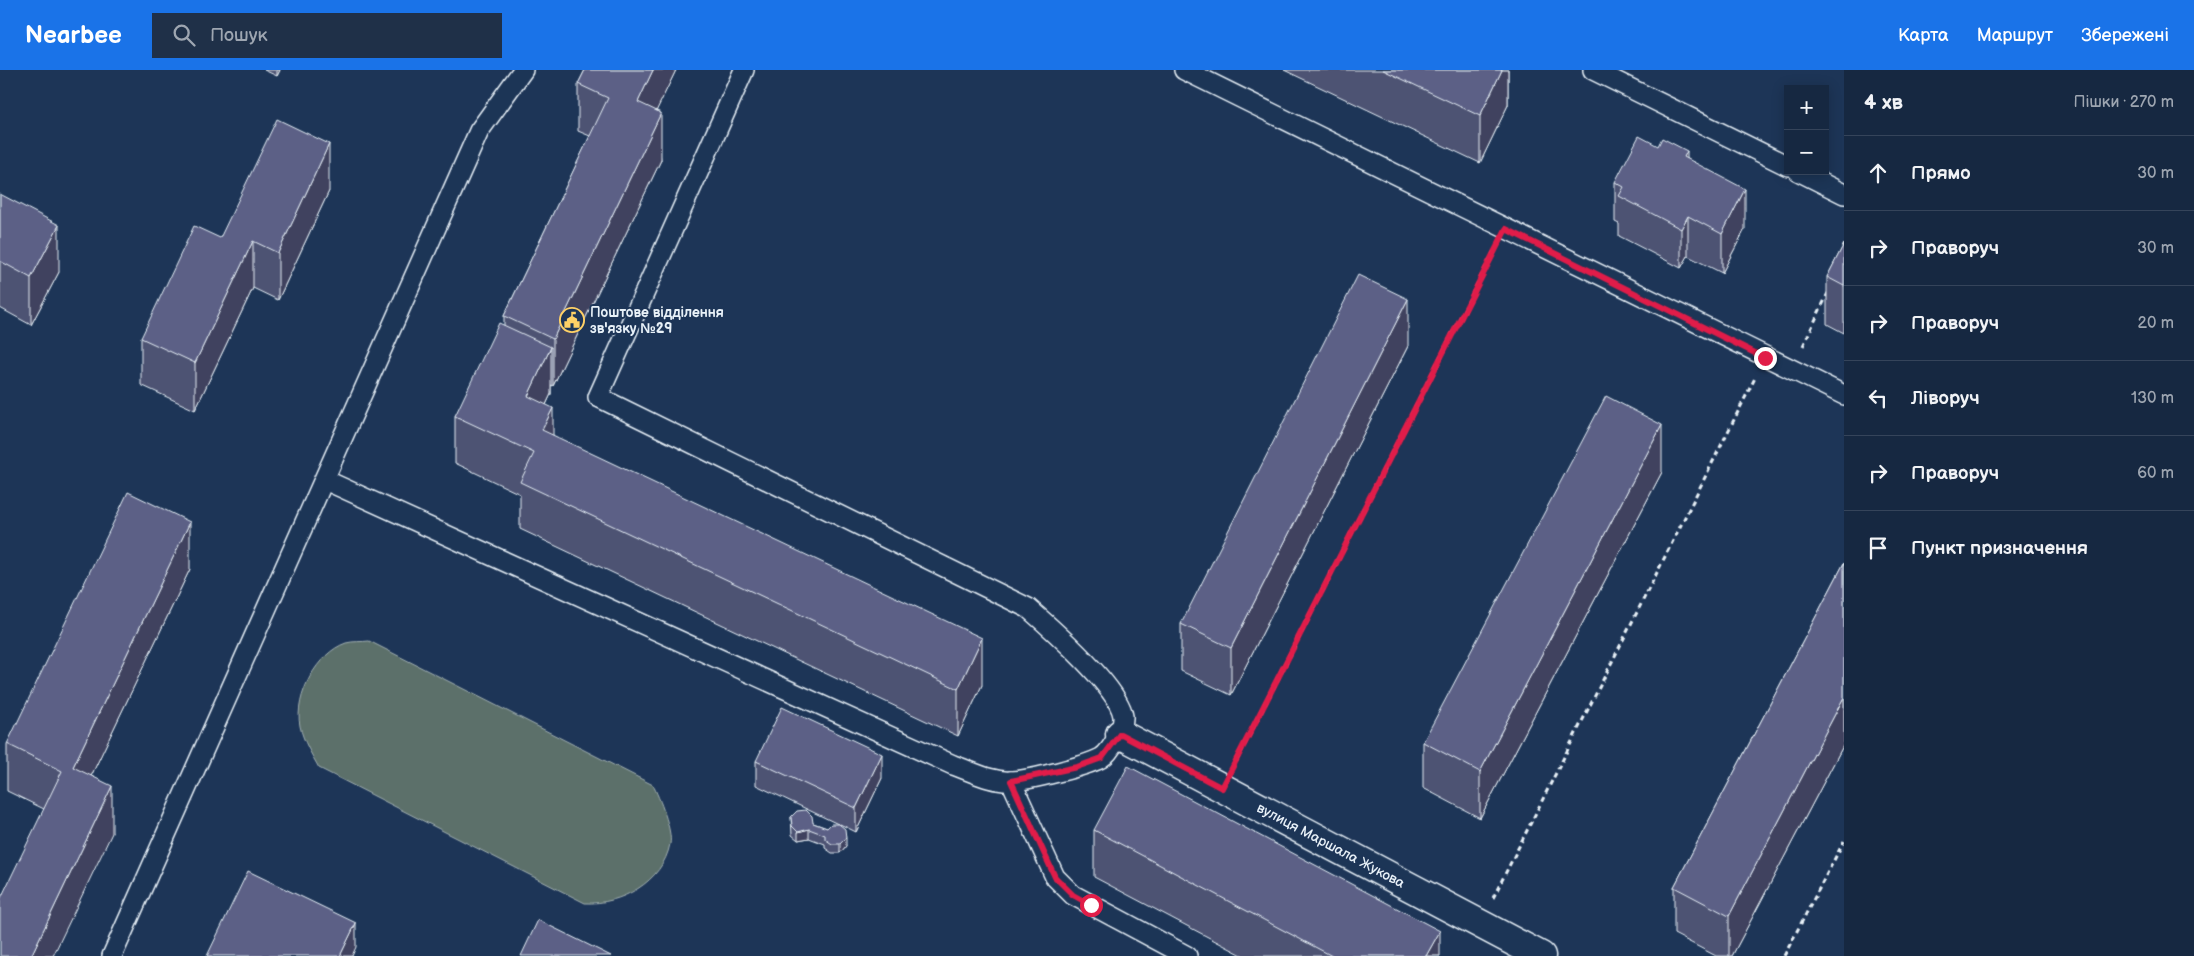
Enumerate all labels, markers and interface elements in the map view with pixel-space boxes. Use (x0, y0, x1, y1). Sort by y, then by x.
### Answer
search box (152, 13, 502, 58)
text: Nearbee (25, 21, 122, 50)
icon: search (170, 21, 198, 49)
text: Пошук (210, 24, 268, 47)
text: Карта (1898, 25, 1949, 46)
text: Маршрут (1977, 25, 2053, 46)
text: Збережені (2081, 25, 2169, 46)
map controls (1784, 85, 1829, 175)
button: + (1784, 85, 1829, 130)
text: 4 хв (1864, 90, 1903, 115)
text: Пішки · 270 m (2074, 93, 2174, 112)
button: − (1784, 130, 1829, 175)
icon: ahead (1864, 159, 1892, 187)
text: Прямо (1911, 162, 1971, 185)
text: 30 m (2137, 164, 2174, 183)
icon: right (1864, 234, 1892, 262)
text: Праворуч (1911, 237, 1999, 260)
text: 30 m (2137, 239, 2174, 258)
place label: Поштове відділення зв'язку №29 (590, 304, 724, 337)
public building icon: Поштове відділення зв'язку №29 (559, 307, 585, 333)
icon: right (1864, 309, 1892, 337)
text: Праворуч (1911, 312, 1999, 335)
text: 20 m (2138, 314, 2174, 333)
route end (1754, 347, 1777, 370)
icon: left (1864, 384, 1892, 412)
text: Ліворуч (1911, 387, 1980, 410)
text: 130 m (2131, 389, 2174, 408)
icon: right (1864, 459, 1892, 487)
text: Праворуч (1911, 462, 1999, 485)
text: 60 m (2137, 464, 2174, 483)
icon: arrive (1864, 534, 1892, 562)
text: Пункт призначення (1911, 537, 2088, 560)
street label: вулиця Маршала Жукова (1254, 799, 1408, 892)
route start (1080, 894, 1103, 917)

